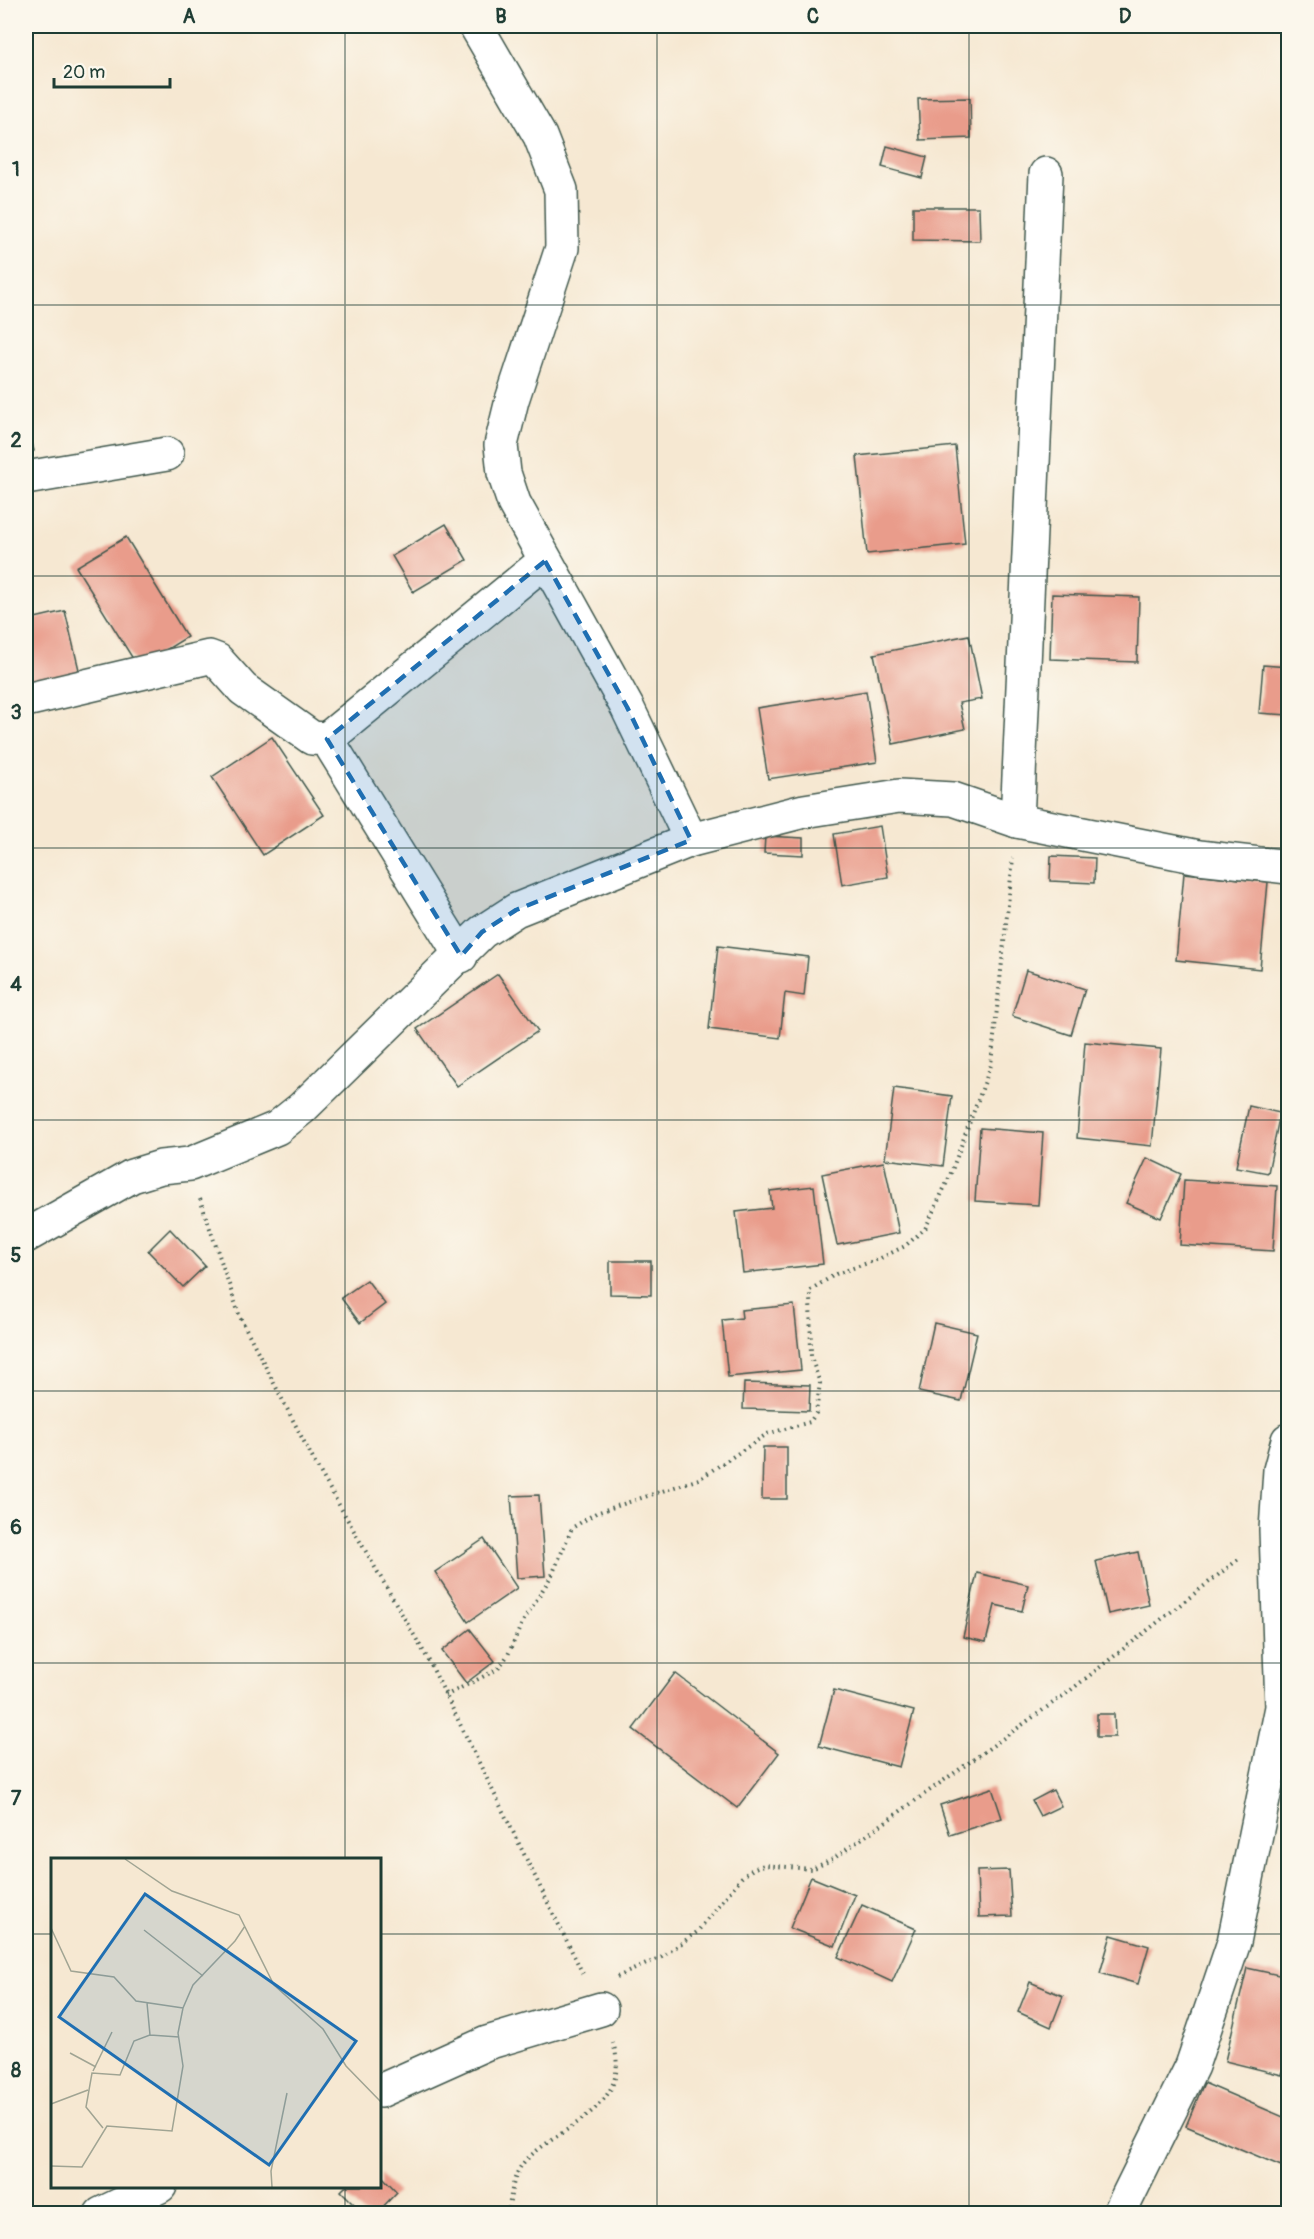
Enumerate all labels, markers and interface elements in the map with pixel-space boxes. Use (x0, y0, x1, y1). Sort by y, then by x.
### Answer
text: A (183, 4, 196, 29)
text: B (495, 4, 507, 29)
text: C (807, 4, 819, 29)
text: D (1119, 4, 1132, 29)
scale bar (54, 51, 170, 89)
text: 20 m (63, 61, 105, 84)
text: 1 (12, 157, 20, 182)
text: 2 (10, 428, 22, 453)
text: 3 (10, 700, 22, 725)
text: 4 (10, 972, 22, 997)
text: 5 (11, 1243, 22, 1268)
text: 6 (10, 1515, 22, 1540)
text: 7 (11, 1786, 22, 1811)
inset map (51, 1858, 381, 2188)
text: 8 (11, 2058, 21, 2083)

